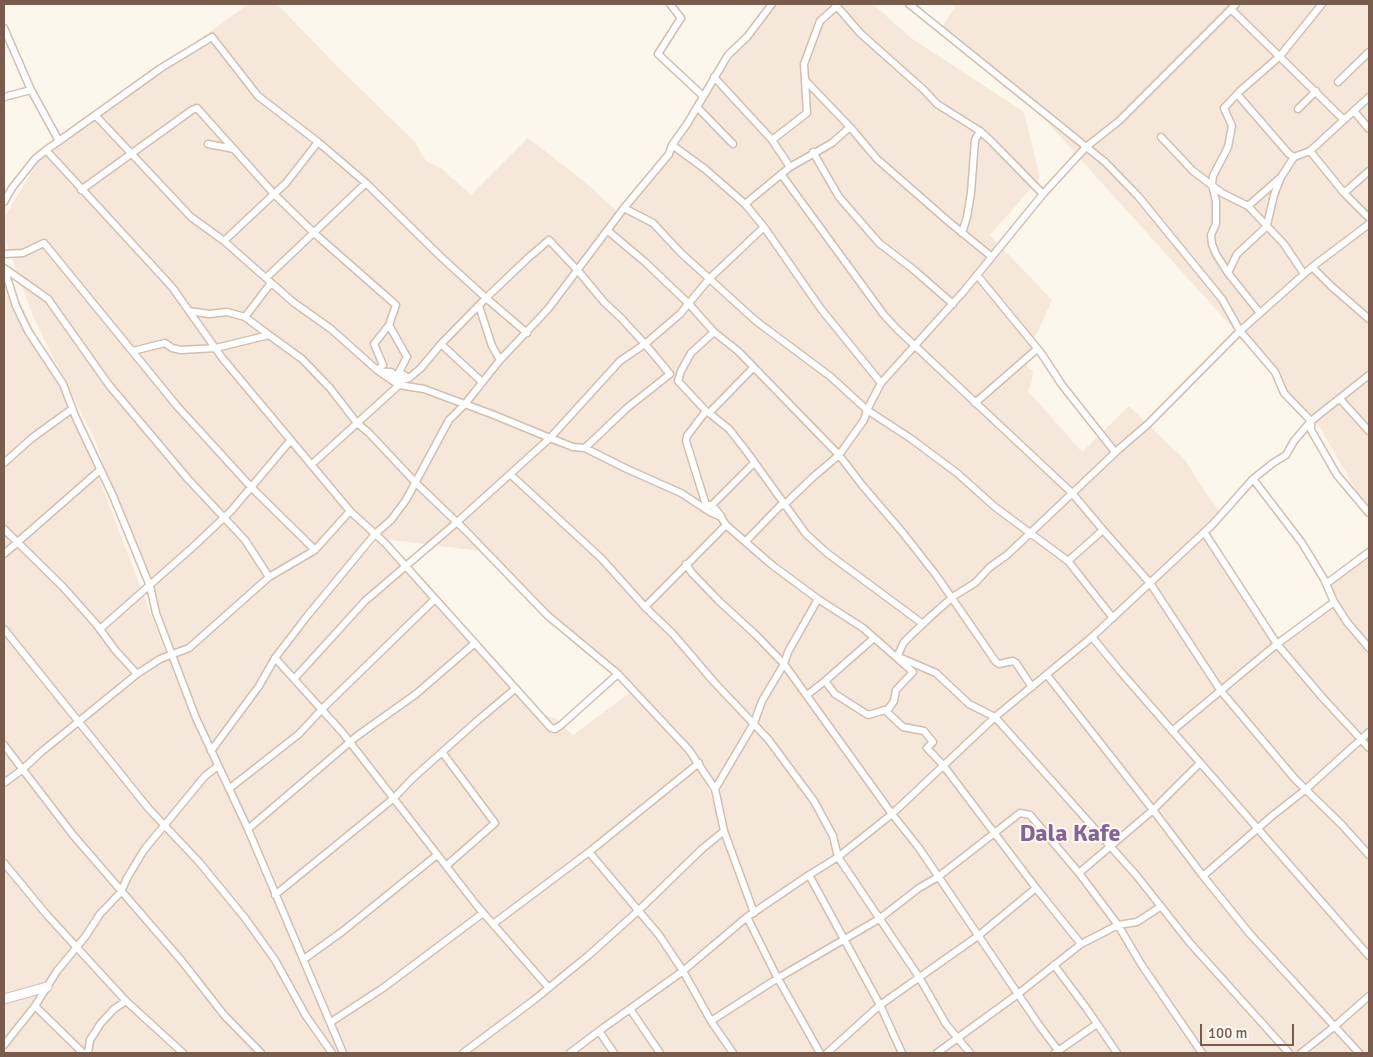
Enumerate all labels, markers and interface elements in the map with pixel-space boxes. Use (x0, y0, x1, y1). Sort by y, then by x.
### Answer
district label: Dala Kafe (1020, 821, 1120, 849)
scale bar (1203, 1014, 1297, 1046)
text: 100 m (1208, 1024, 1248, 1042)

